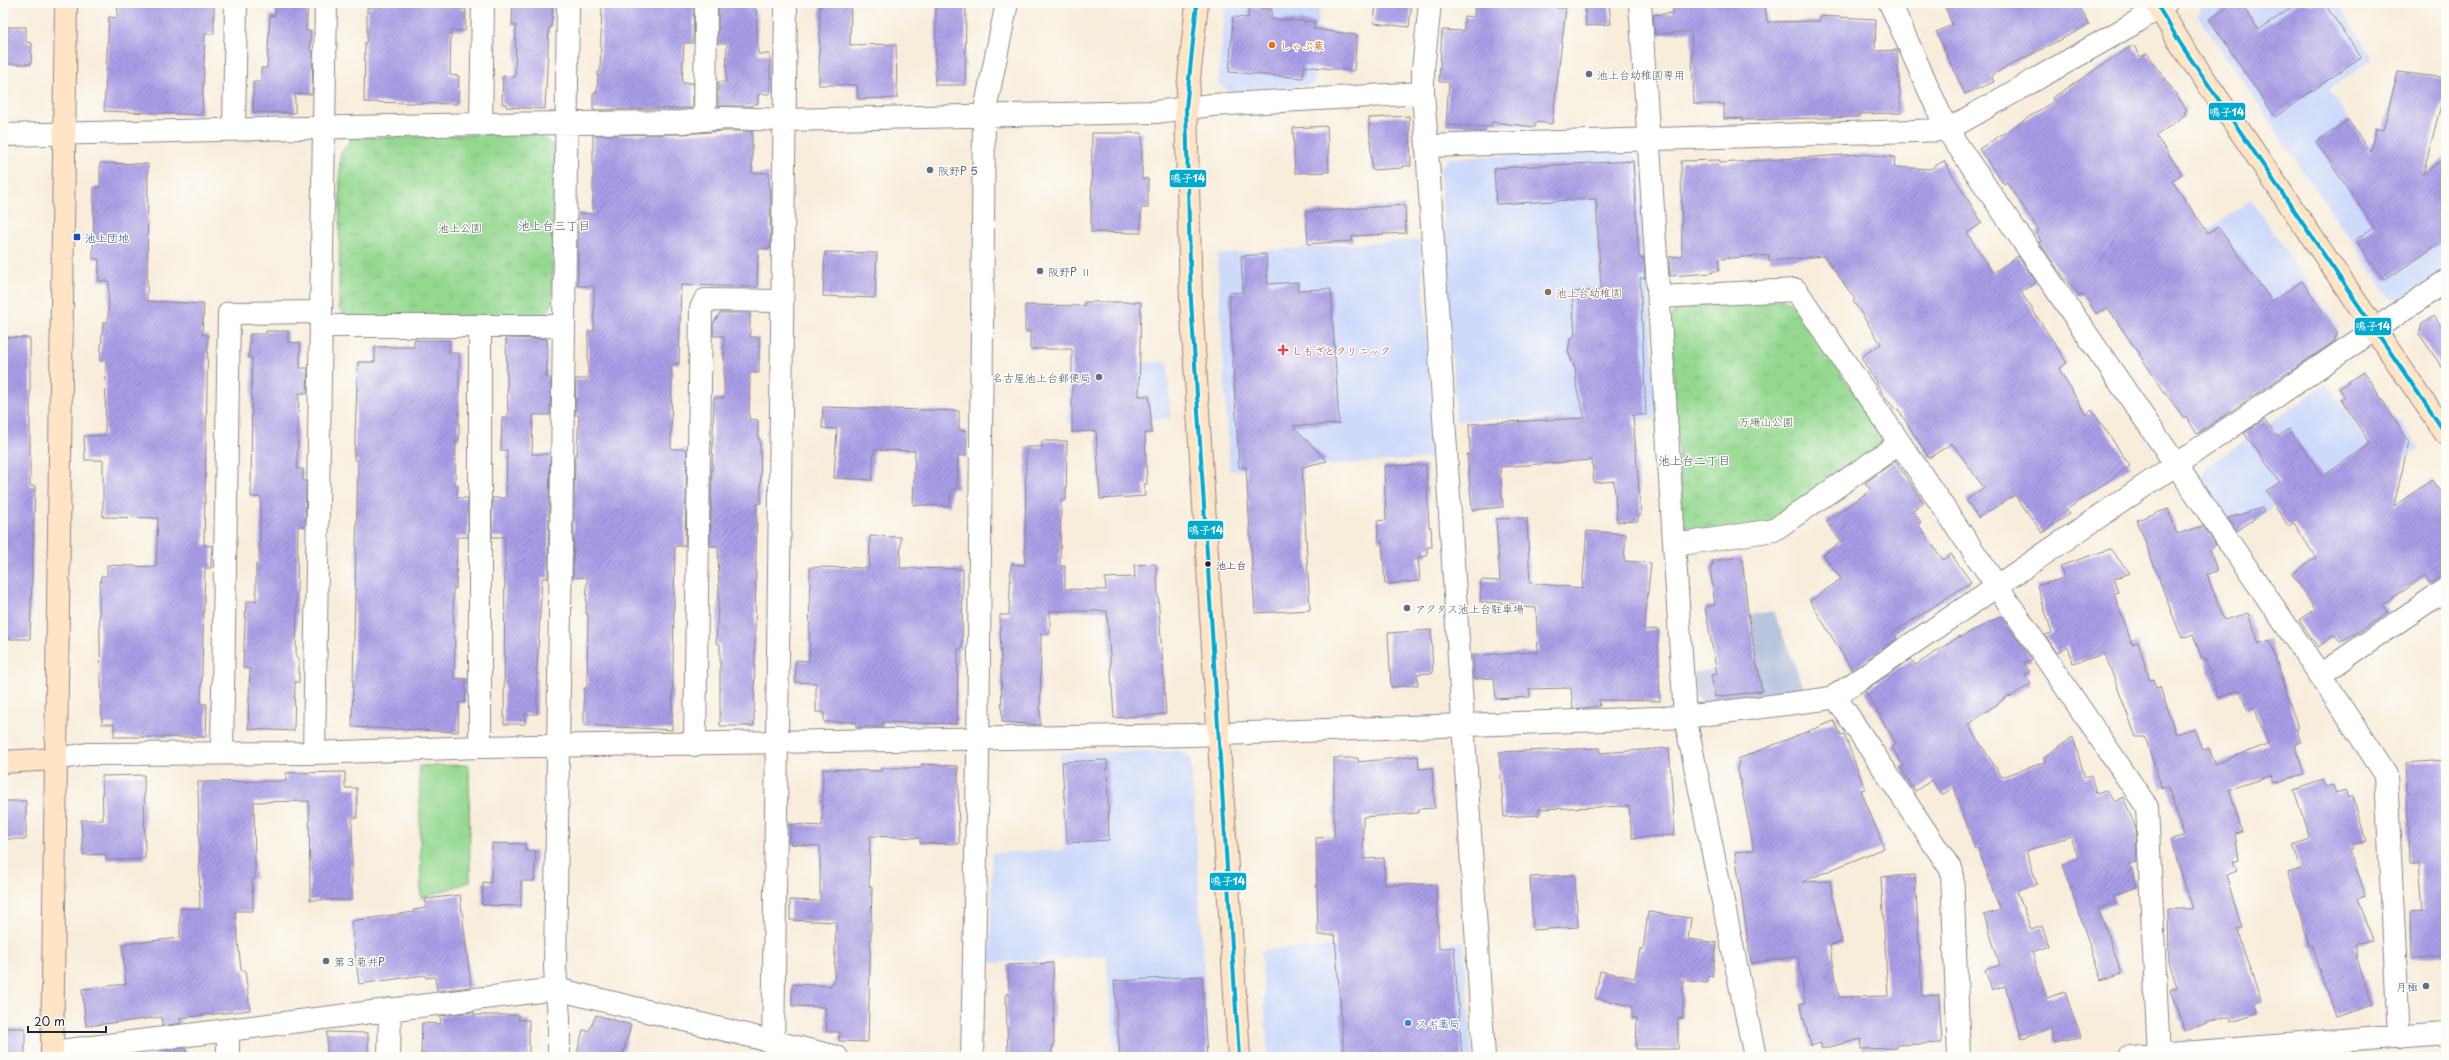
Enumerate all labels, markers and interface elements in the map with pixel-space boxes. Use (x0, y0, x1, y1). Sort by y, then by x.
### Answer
place label: しゃぶ葉 (1280, 37, 1324, 54)
marker: しゃぶ葉 (1267, 40, 1277, 50)
place label: 池上台幼稚園専用 (1597, 66, 1685, 83)
marker: 池上台幼稚園専用 (1584, 69, 1594, 79)
line badge: 鳴子14 (2208, 102, 2246, 121)
text: 鳴子14 (2210, 103, 2245, 120)
place label: 阪野P 5 (938, 162, 978, 179)
marker: 阪野P 5 (925, 165, 935, 175)
line badge: 鳴子14 (1169, 169, 1207, 188)
text: 鳴子14 (1171, 169, 1206, 186)
district label: 池上台三丁目 (518, 216, 590, 234)
park label: 池上公園 (438, 219, 482, 236)
place label: 池上団地 (85, 229, 129, 246)
marker: 池上団地 (72, 232, 82, 242)
place label: 阪野P Ⅱ (1048, 263, 1091, 280)
marker: 阪野P Ⅱ (1035, 266, 1045, 276)
place label: 池上台幼稚園 (1556, 284, 1622, 301)
marker: 池上台幼稚園 (1543, 287, 1553, 297)
line badge: 鳴子14 (2354, 317, 2392, 336)
text: 鳴子14 (2356, 317, 2391, 334)
place label: しもざとクリニック (1292, 342, 1391, 359)
marker: しもざとクリニック (1277, 344, 1289, 356)
place label: 名古屋池上台郵便局 (992, 369, 1091, 386)
marker: 名古屋池上台郵便局 (1094, 372, 1104, 382)
park label: 万場山公園 (1739, 413, 1794, 430)
district label: 池上台二丁目 (1658, 451, 1730, 469)
line badge: 鳴子14 (1187, 520, 1224, 540)
text: 鳴子14 (1189, 521, 1224, 538)
place label: 池上台 (1216, 557, 1246, 572)
marker: 池上台 (1203, 559, 1213, 569)
place label: アクタス池上台駐車場 (1415, 600, 1524, 617)
marker: アクタス池上台駐車場 (1402, 603, 1412, 613)
line badge: 鳴子14 (1209, 872, 1247, 891)
text: 鳴子14 (1211, 872, 1246, 889)
place label: 第３菊井P (334, 953, 385, 970)
marker: 第３菊井P (321, 956, 331, 966)
place label: 月極 (2396, 978, 2418, 995)
marker: 月極 (2421, 981, 2431, 991)
scale bar (28, 1008, 106, 1034)
text: 20 m (34, 1012, 65, 1030)
place label: スギ薬局 (1416, 1015, 1460, 1032)
marker: スギ薬局 (1403, 1018, 1413, 1028)

